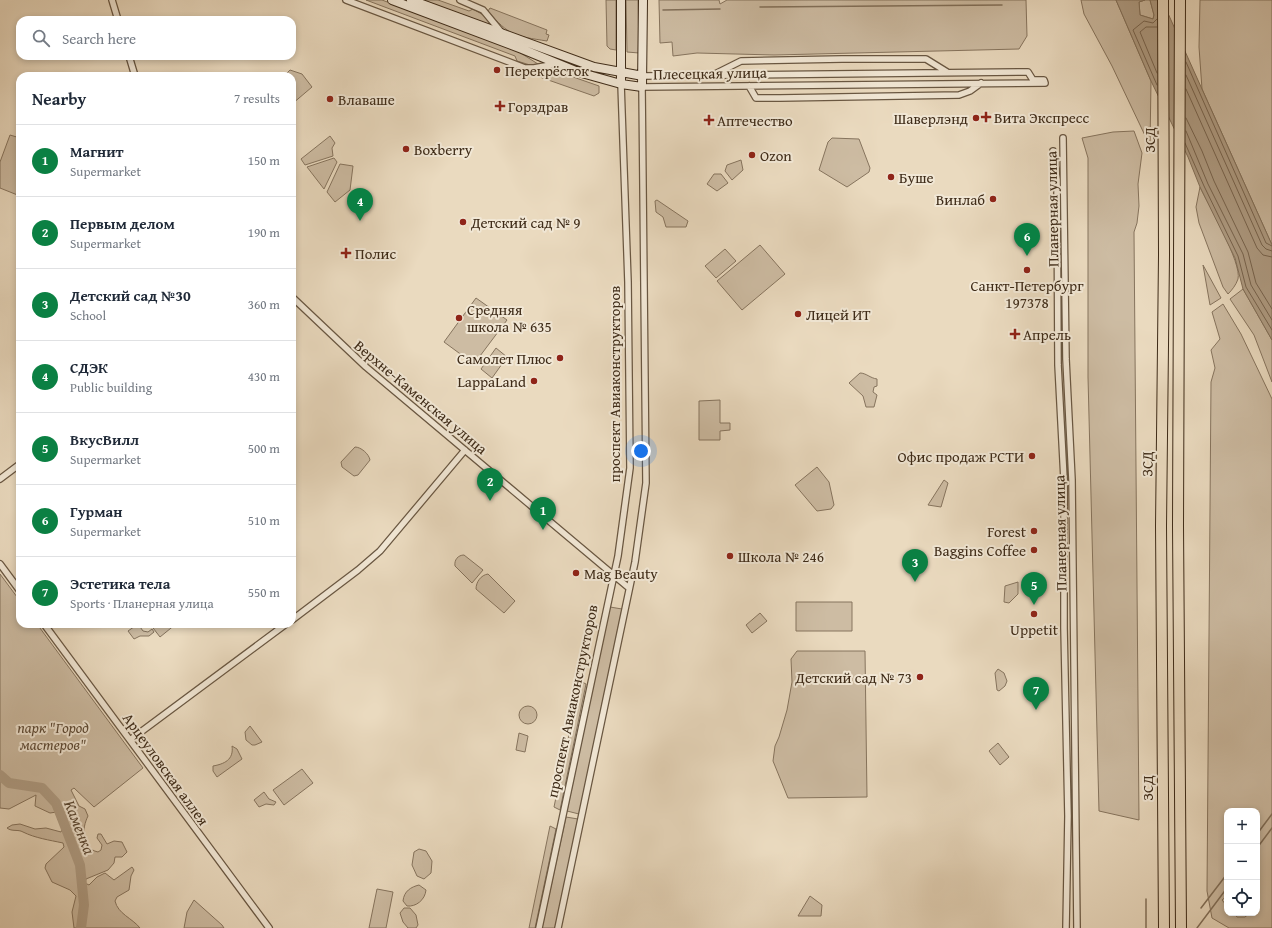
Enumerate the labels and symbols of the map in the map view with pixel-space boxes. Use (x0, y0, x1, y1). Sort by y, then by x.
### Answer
place label: Перекрёсток (505, 60, 589, 81)
street label: Плесецкая улица (653, 61, 768, 84)
marker: Перекрёсток (492, 65, 502, 75)
place label: Влаваше (338, 89, 395, 110)
marker: Влаваше (325, 94, 335, 104)
place label: Горздрав (508, 96, 568, 117)
marker: Горздрав (495, 101, 505, 111)
place label: Вита Экспресс (994, 107, 1089, 128)
place label: Шаверлэнд (894, 108, 968, 129)
place label: Аптечество (717, 110, 793, 131)
marker: Вита Экспресс (981, 112, 991, 122)
marker: Шаверлэнд (971, 113, 981, 123)
marker: Аптечество (704, 115, 714, 125)
street label: ЗСД (1139, 127, 1160, 153)
place label: Boxberry (414, 139, 473, 160)
marker: Boxberry (401, 144, 411, 154)
place label: Ozon (760, 145, 792, 166)
marker: Ozon (747, 150, 757, 160)
street label: Планерная улица (1040, 150, 1064, 267)
place label: Буше (899, 167, 934, 188)
marker: Буше (886, 172, 896, 182)
pin: 4 (347, 188, 373, 221)
place label: Винлаб (936, 189, 985, 210)
marker: Винлаб (988, 194, 998, 204)
place label: Детский сад № 9 (470, 212, 580, 233)
marker: Детский сад № 9 (458, 217, 468, 227)
pin: 6 (1014, 223, 1040, 256)
place label: Полис (355, 243, 396, 264)
marker: Полис (340, 247, 352, 259)
marker: Санкт-Петербург 197378 (1022, 265, 1032, 275)
place label: Санкт-Петербург 197378 (970, 275, 1084, 313)
street label: проспект Авиаконструкторов (604, 286, 625, 482)
place label: Средняя школа № 635 (467, 299, 552, 337)
place label: Лицей ИТ (806, 304, 871, 325)
marker: Лицей ИТ (793, 309, 803, 319)
marker: Средняя школа № 635 (454, 313, 464, 323)
place label: Апрель (1023, 324, 1071, 345)
marker: Апрель (1010, 329, 1020, 339)
street label: Верхне-Каменская улица (350, 335, 493, 460)
place label: Самолет Плюс (457, 348, 552, 369)
marker: Самолет Плюс (555, 353, 565, 363)
place label: LappaLand (457, 371, 526, 392)
marker: LappaLand (529, 376, 539, 386)
your location (631, 441, 651, 461)
place label: Офис продаж РСТИ (897, 446, 1024, 467)
marker: Офис продаж РСТИ (1027, 451, 1037, 461)
street label: ЗСД (1136, 451, 1158, 477)
pin: 2 (477, 468, 503, 501)
street label: Планерная улица (1048, 474, 1072, 591)
pin: 1 (530, 497, 556, 530)
place label: Forest (987, 521, 1027, 542)
marker: Forest (1029, 526, 1039, 536)
place label: Baggins Coffee (934, 540, 1026, 561)
marker: Baggins Coffee (1029, 545, 1039, 555)
place label: Школа № 246 (738, 546, 824, 567)
pin: 3 (902, 549, 928, 582)
marker: Школа № 246 (725, 551, 735, 561)
place label: Mag Beauty (584, 563, 658, 584)
marker: Mag Beauty (571, 568, 581, 578)
pin: 5 (1021, 572, 1047, 605)
street label: проспект Авиаконструкторов (541, 603, 603, 799)
marker: Uppetit (1029, 609, 1039, 619)
place label: Uppetit (1010, 619, 1059, 640)
place label: Детский сад № 73 (794, 667, 912, 688)
marker: Детский сад № 73 (915, 672, 925, 682)
pin: 7 (1023, 677, 1049, 710)
street label: Арцеуловская аллея (118, 708, 214, 830)
park label: парк "Город мастеров" (17, 717, 89, 755)
street label: ЗСД (1137, 775, 1158, 801)
water label: Каменка (58, 796, 102, 858)

